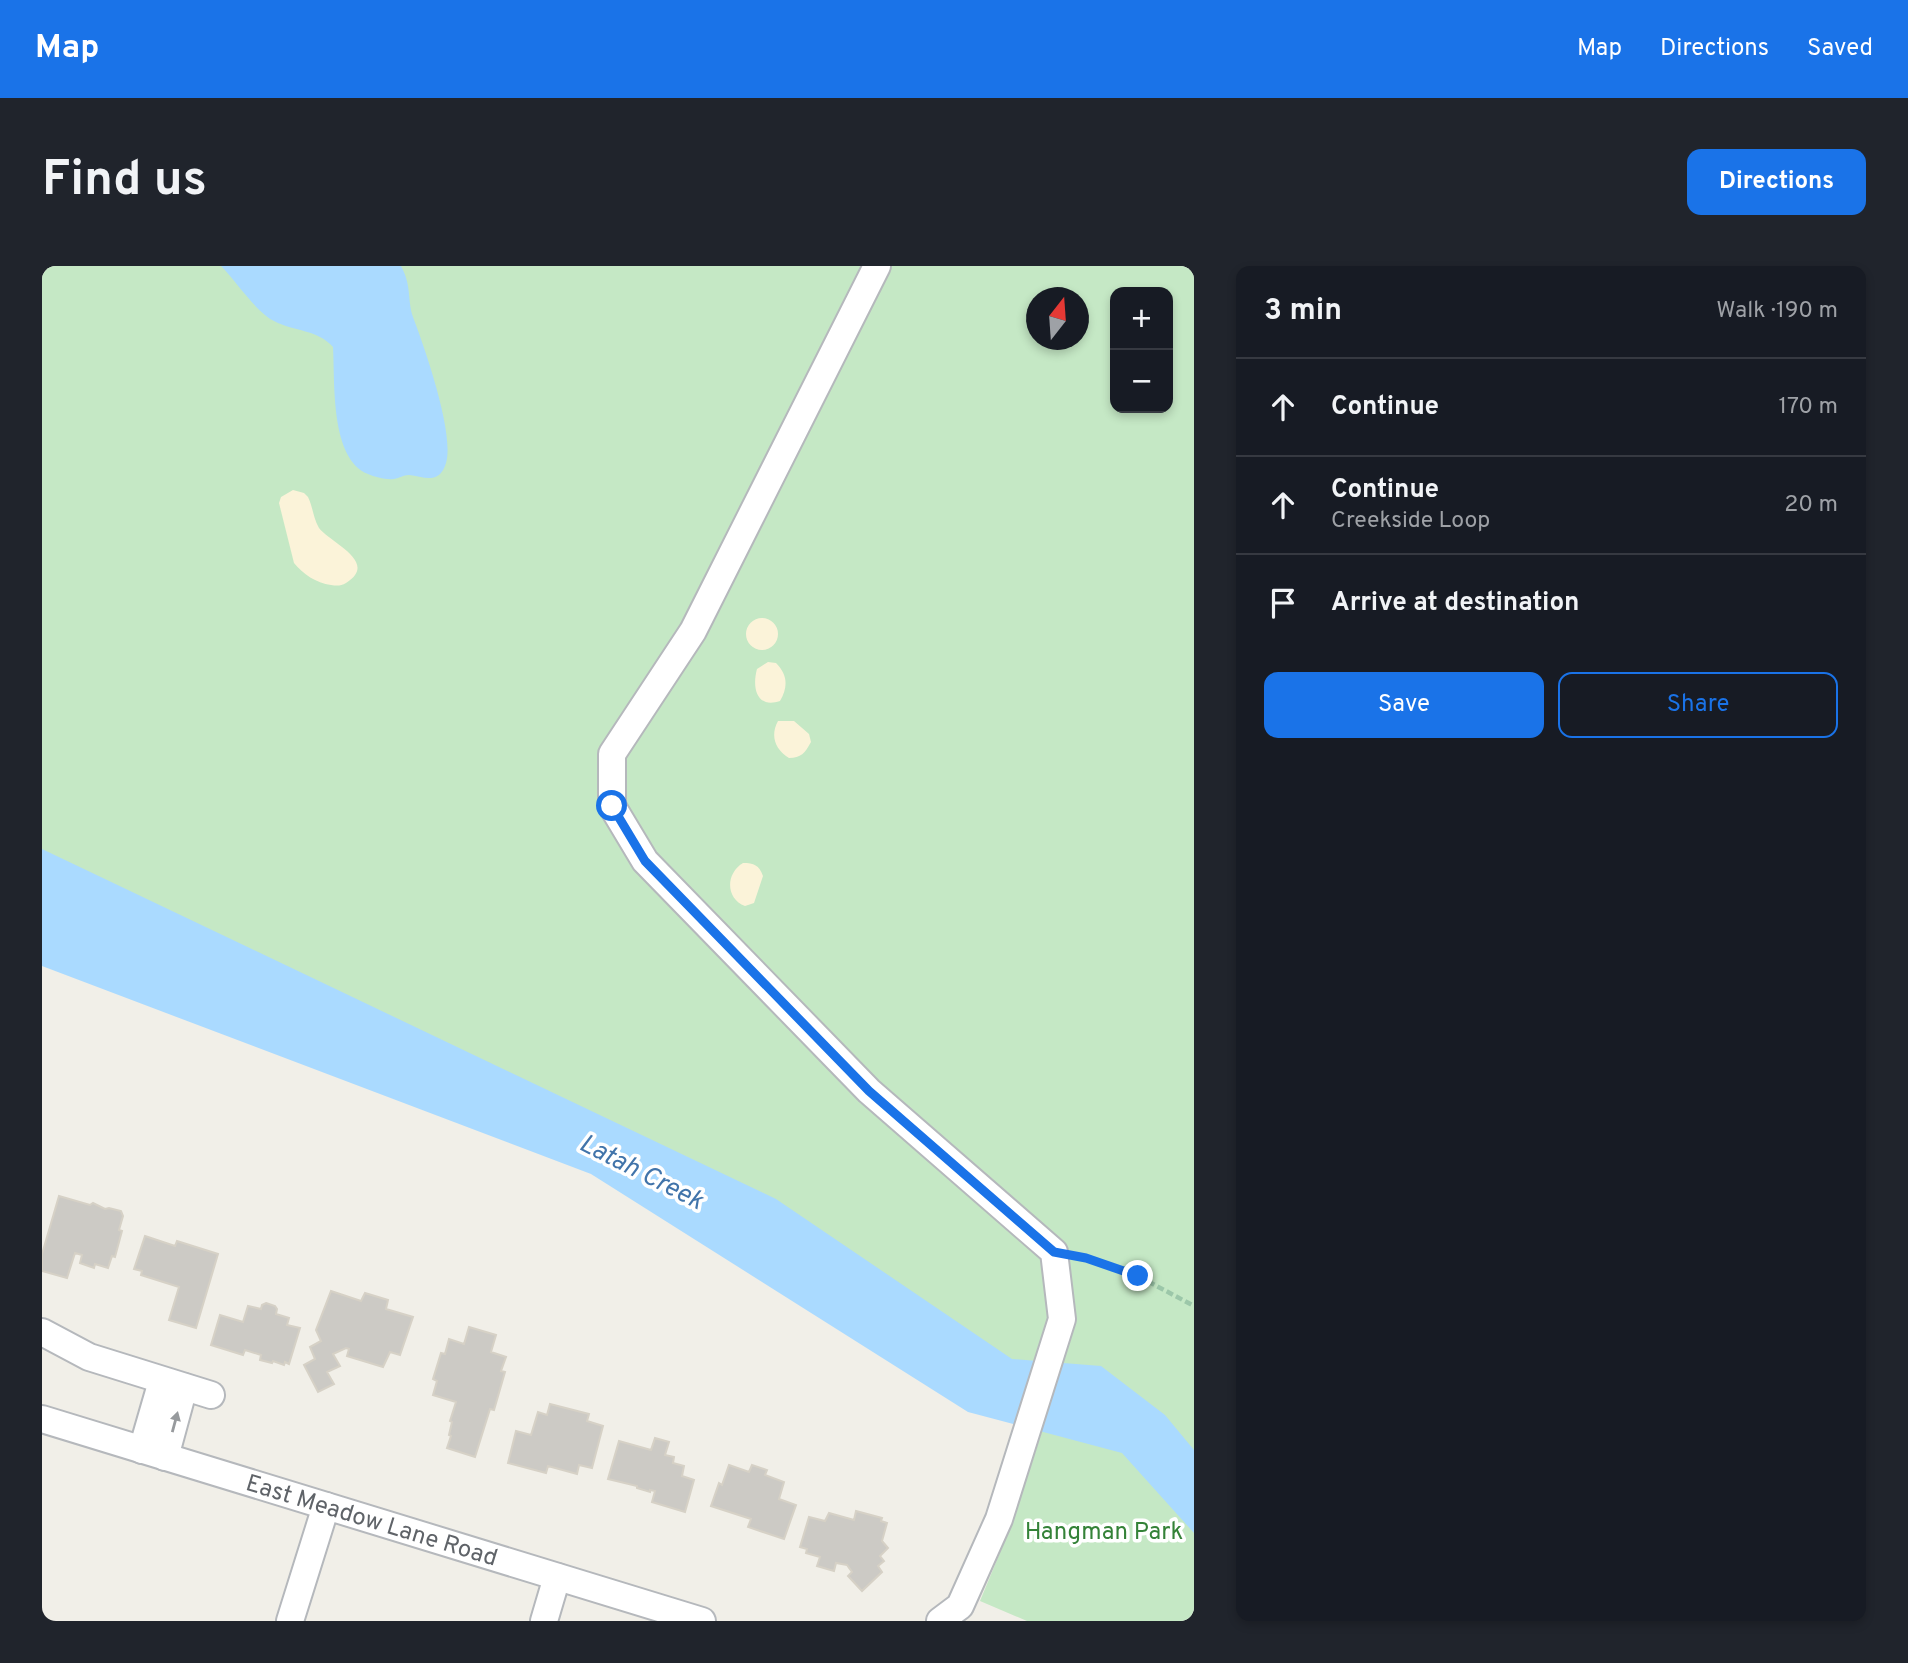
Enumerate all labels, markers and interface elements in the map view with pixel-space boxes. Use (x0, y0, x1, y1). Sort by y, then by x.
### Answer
text: Map (35, 28, 99, 70)
text: Map (1577, 34, 1622, 64)
text: Directions (1660, 34, 1769, 64)
text: Saved (1807, 34, 1873, 64)
button: Directions (1687, 149, 1866, 215)
text: Find us (42, 151, 207, 213)
north arrow (1026, 287, 1089, 350)
map controls (1110, 287, 1173, 413)
button: + (1110, 287, 1173, 350)
text: 3 min (1264, 293, 1342, 330)
text: Walk · 190 m (1716, 297, 1838, 326)
button: − (1110, 350, 1173, 413)
icon: ahead (1264, 388, 1302, 426)
text: Continue (1331, 391, 1439, 424)
text: 170 m (1779, 393, 1838, 422)
text: Continue (1331, 474, 1439, 507)
icon: ahead (1264, 486, 1302, 524)
text: 20 m (1784, 491, 1838, 520)
text: Creekside Loop (1331, 507, 1490, 536)
icon: arrive (1264, 584, 1302, 622)
text: Arrive at destination (1331, 587, 1579, 620)
button: Save (1264, 672, 1544, 738)
button: Share (1558, 672, 1838, 738)
route start (596, 790, 627, 821)
water label: Latah Creek (573, 1128, 709, 1219)
route end (1122, 1260, 1153, 1291)
one-way arrow (170, 1411, 181, 1433)
street label: East Meadow Lane Road (242, 1469, 501, 1575)
park label: Hangman Park (1025, 1518, 1183, 1548)

